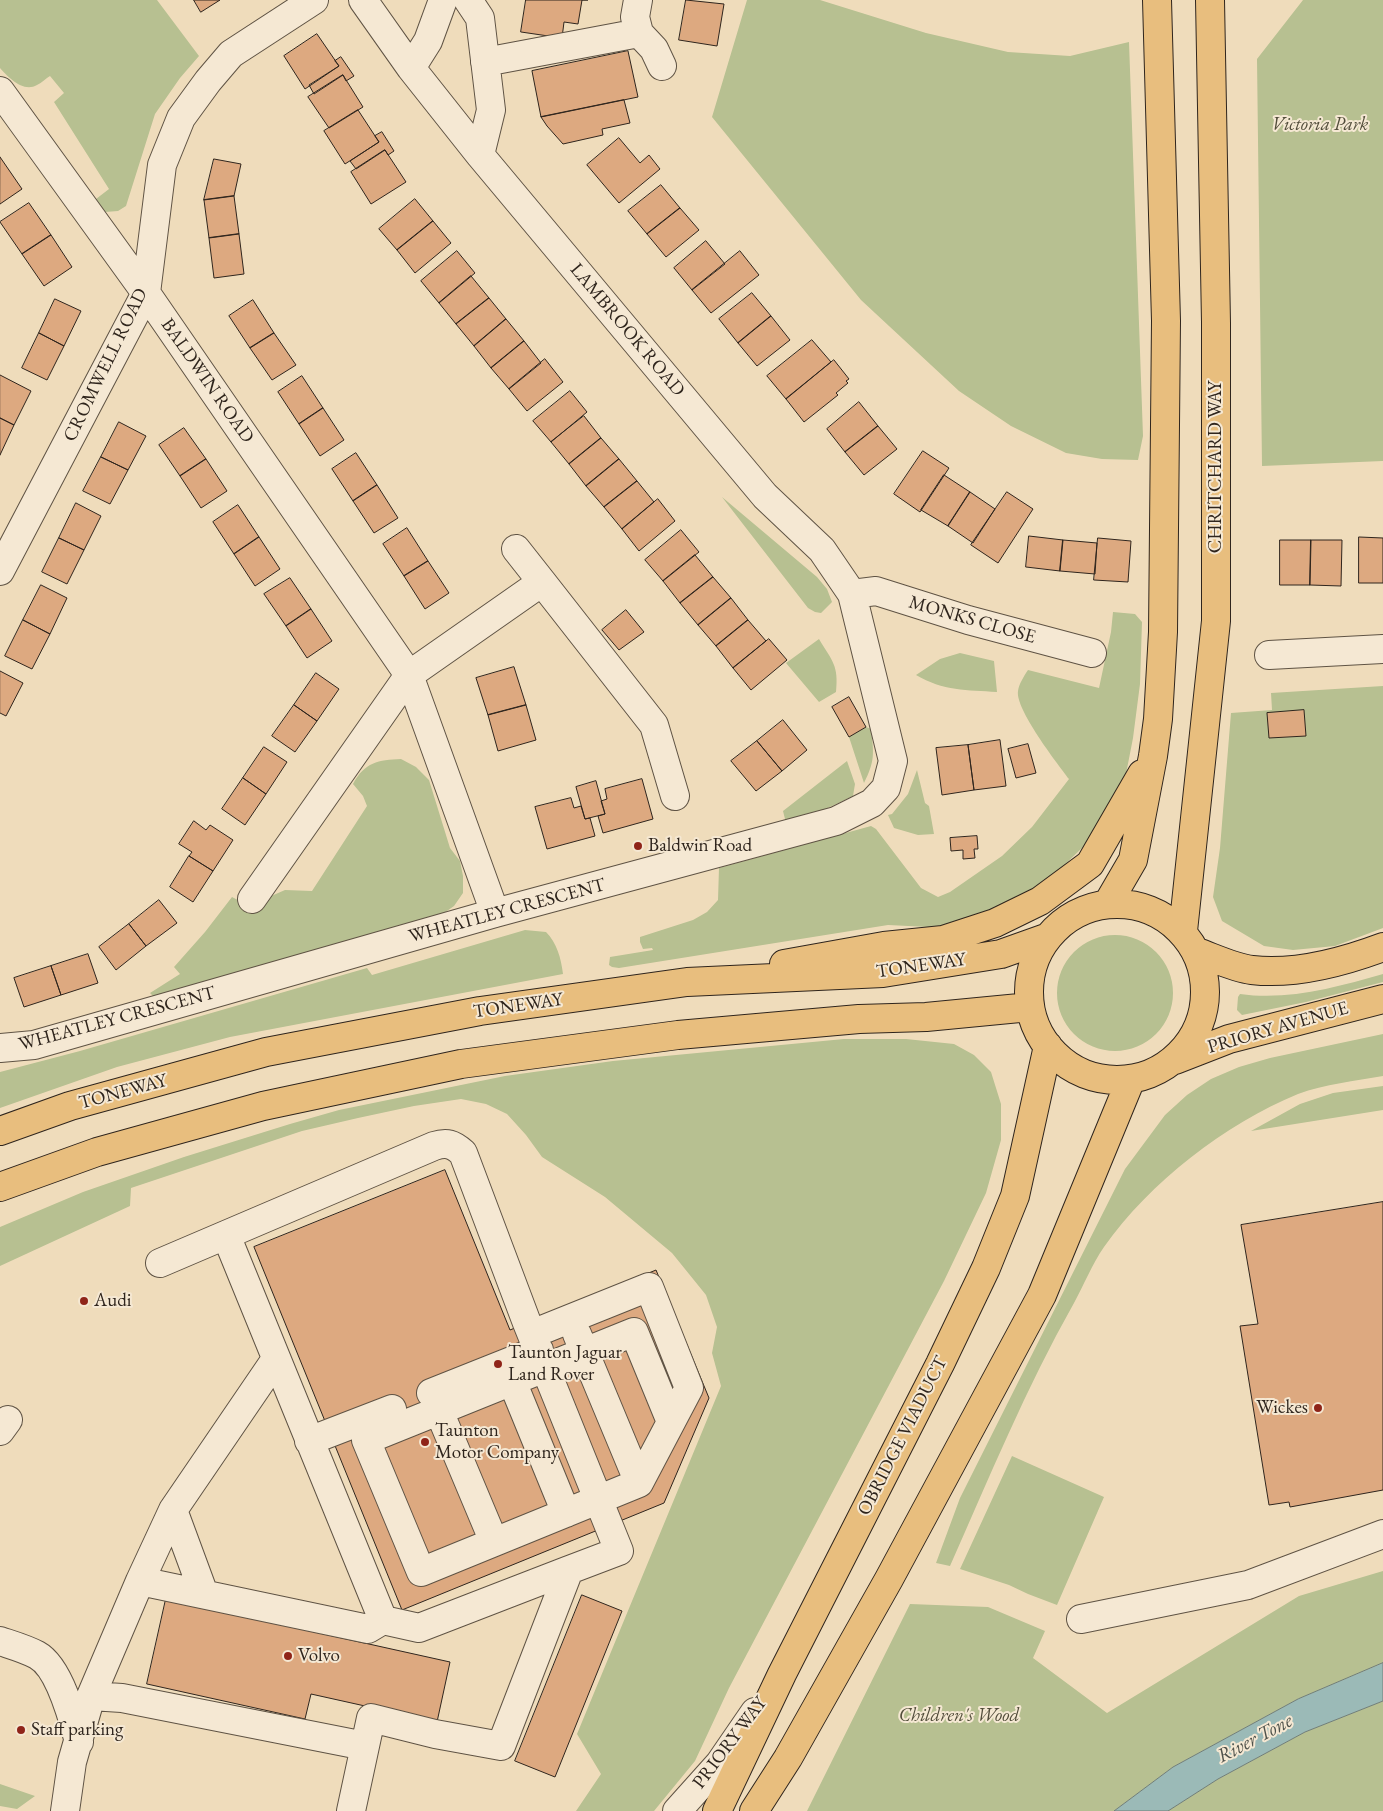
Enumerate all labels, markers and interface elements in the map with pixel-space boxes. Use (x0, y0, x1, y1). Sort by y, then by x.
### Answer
park label: Victoria Park (1271, 114, 1369, 136)
street label: LAMBROOK ROAD (565, 259, 689, 401)
street label: CROMWELL ROAD (59, 285, 153, 445)
street label: BALDWIN ROAD (156, 314, 258, 448)
street label: CHRITCHARD WAY (1205, 381, 1227, 553)
street label: MONKS CLOSE (906, 591, 1038, 649)
place label: Baldwin Road (648, 835, 752, 857)
marker: Baldwin Road (632, 840, 644, 852)
street label: WHEATLEY CRESCENT (406, 874, 608, 948)
street label: TONEWAY (875, 948, 967, 984)
street label: WHEATLEY CRESCENT (16, 982, 218, 1056)
street label: TONEWAY (472, 988, 564, 1024)
street label: PRIORY AVENUE (1205, 997, 1351, 1059)
street label: TONEWAY (76, 1069, 170, 1115)
place label: Audi (94, 1290, 131, 1312)
marker: Audi (78, 1295, 90, 1307)
place label: Taunton Jaguar Land Rover (508, 1342, 622, 1386)
street label: OBRIDGE VIADUCT (853, 1353, 953, 1519)
marker: Taunton Jaguar Land Rover (492, 1358, 504, 1370)
place label: Wickes (1256, 1397, 1308, 1419)
marker: Wickes (1312, 1402, 1324, 1414)
place label: Taunton Motor Company (435, 1420, 559, 1464)
marker: Taunton Motor Company (419, 1436, 431, 1448)
place label: Volvo (298, 1645, 340, 1667)
marker: Volvo (282, 1650, 294, 1662)
street label: PRIORY WAY (688, 1692, 772, 1794)
park label: Children's Wood (899, 1705, 1019, 1727)
water label: River Tone (1213, 1709, 1297, 1769)
place label: Staff parking (31, 1719, 123, 1741)
marker: Staff parking (15, 1724, 27, 1736)

